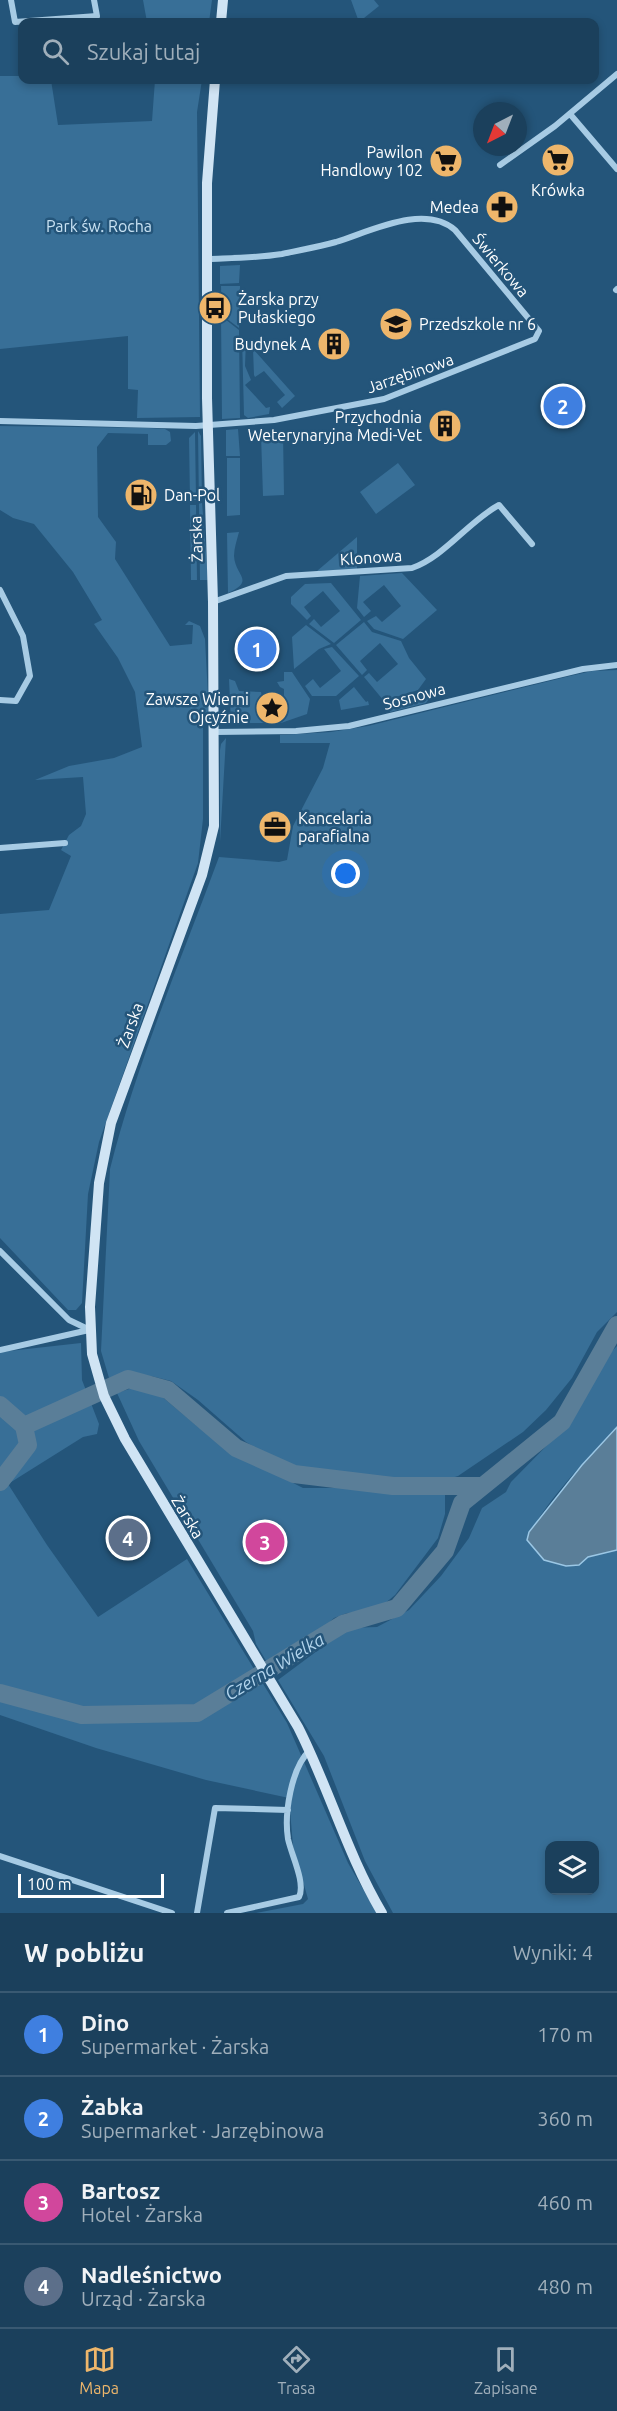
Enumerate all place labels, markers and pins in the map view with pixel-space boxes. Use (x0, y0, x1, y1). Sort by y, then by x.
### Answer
supermarket icon: Krówka (540, 142, 576, 178)
place label: Pawilon Handlowy 102 (320, 143, 423, 179)
supermarket icon: Pawilon Handlowy 102 (428, 143, 464, 179)
place label: Krówka (531, 181, 585, 199)
pharmacy icon: Medea (484, 189, 520, 225)
place label: Medea (430, 198, 479, 216)
bus stop icon: Żarska przy Pułaskiego (197, 290, 233, 326)
place label: Żarska przy Pułaskiego (238, 290, 319, 326)
school or university icon: Przedszkole nr 6 (378, 306, 414, 342)
place label: Przedszkole nr 6 (419, 315, 536, 333)
building icon: Budynek A (316, 326, 352, 362)
place label: Budynek A (235, 335, 312, 353)
pin: 2 (544, 384, 582, 428)
place label: Przychodnia Weterynaryjna Medi-Vet (248, 408, 423, 444)
building icon: Przychodnia Weterynaryjna Medi-Vet (427, 408, 463, 444)
fuel station icon: Dan-Pol (123, 477, 159, 513)
place label: Dan-Pol (164, 486, 220, 504)
pin: 1 (238, 626, 276, 672)
place label: Zawsze Wierni Ojcyźnie (146, 690, 249, 726)
place icon: Zawsze Wierni Ojcyźnie (254, 690, 290, 726)
office icon: Kancelaria parafialna (257, 809, 293, 845)
place label: Kancelaria parafialna (298, 809, 372, 845)
pin: 4 (108, 1516, 148, 1560)
pin: 3 (246, 1520, 284, 1564)

